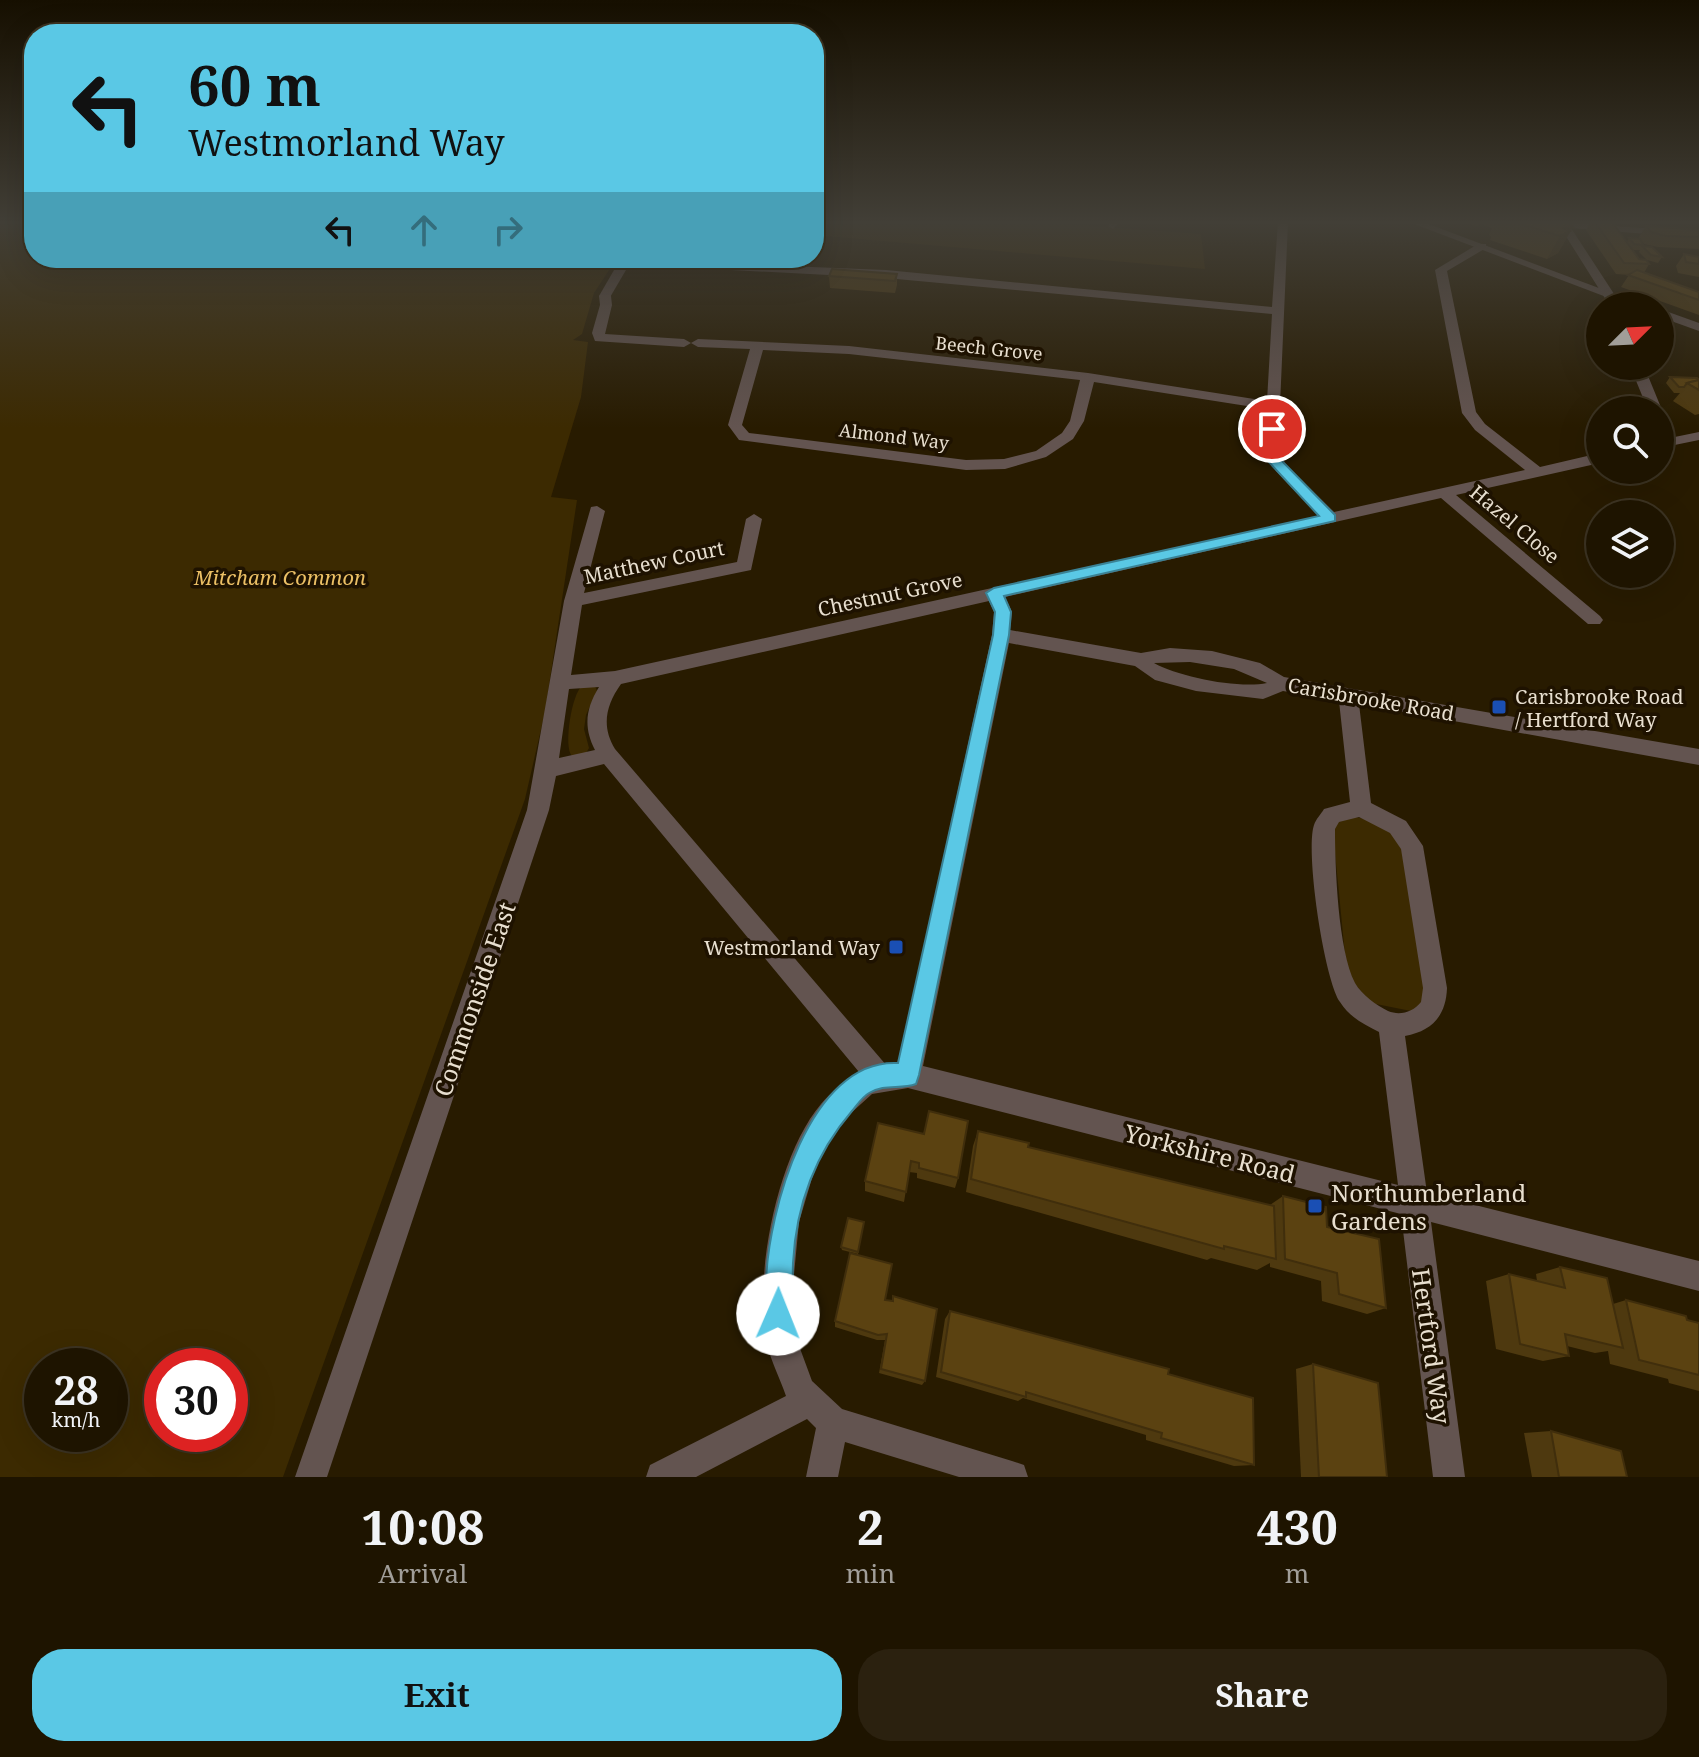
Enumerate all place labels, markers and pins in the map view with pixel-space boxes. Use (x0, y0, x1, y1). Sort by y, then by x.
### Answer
pin (1238, 395, 1306, 463)
place label: Carisbrooke Road / Hertford Way (1515, 683, 1684, 733)
marker: Carisbrooke Road / Hertford Way (1490, 698, 1508, 716)
place label: Westmorland Way (704, 934, 881, 961)
marker: Westmorland Way (887, 938, 905, 956)
place label: Northumberland Gardens (1331, 1176, 1526, 1237)
marker: Northumberland Gardens (1306, 1197, 1324, 1215)

